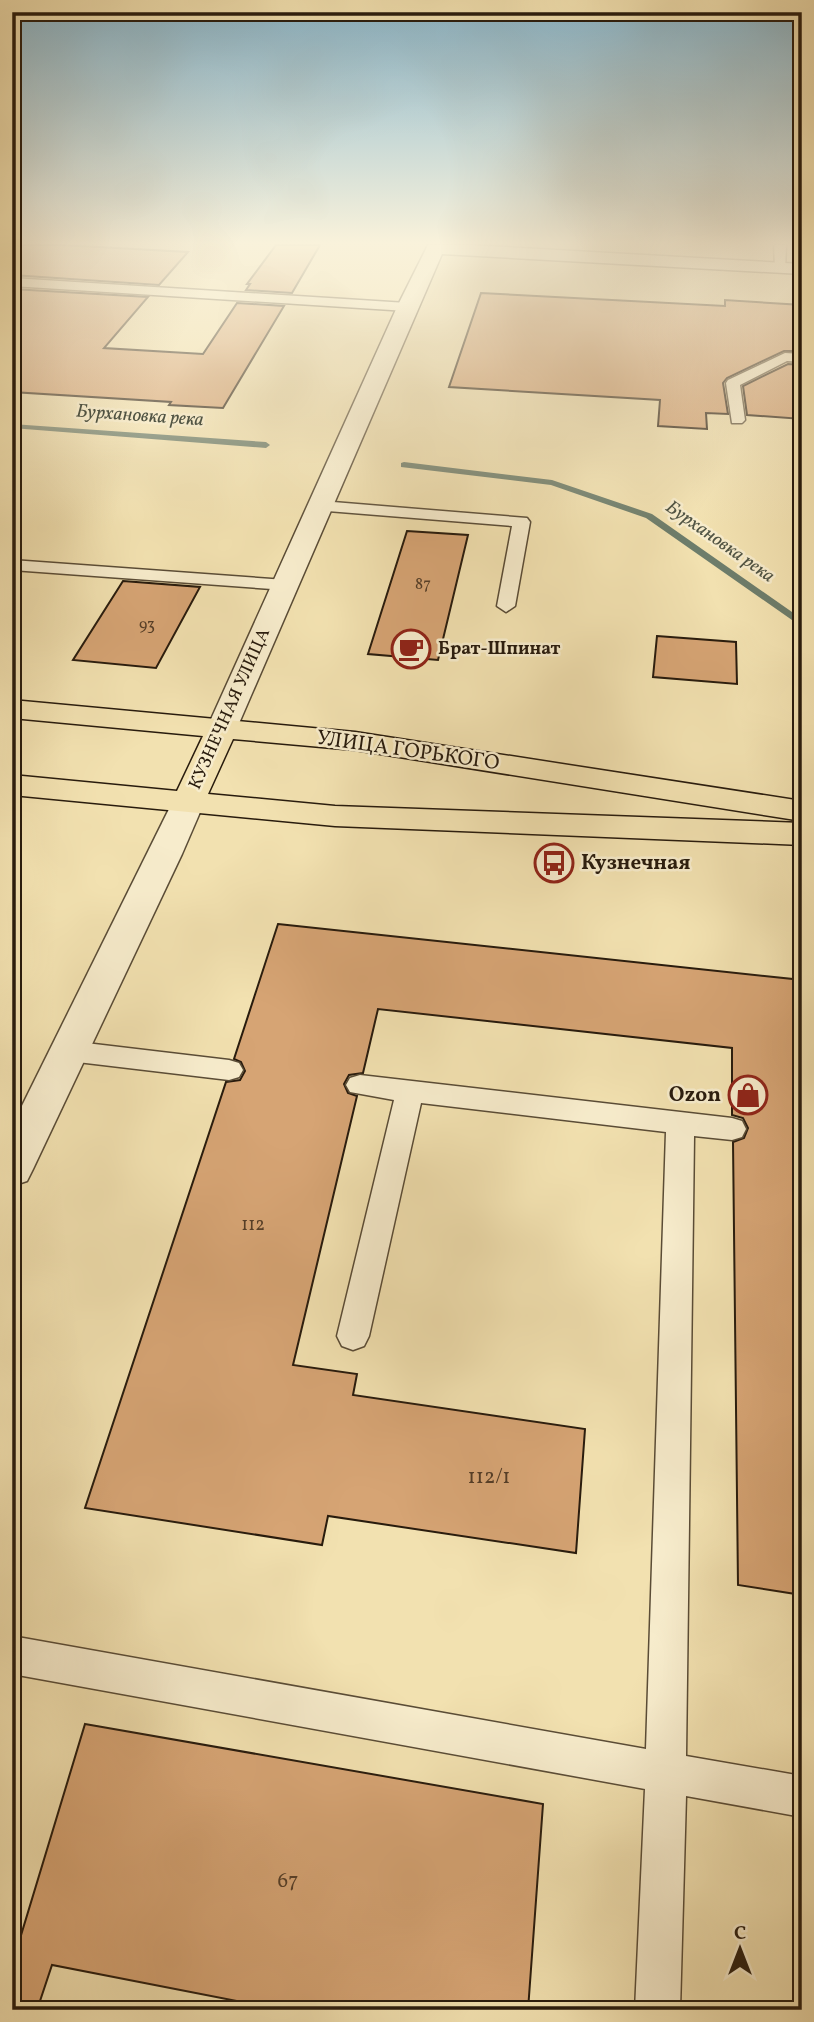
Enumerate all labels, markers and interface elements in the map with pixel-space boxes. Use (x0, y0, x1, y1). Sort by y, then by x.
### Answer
water label: Бурхановка река (75, 399, 205, 433)
water label: Бурхановка река (660, 495, 780, 589)
house number: 87 (415, 574, 431, 596)
house number: 93 (139, 615, 155, 637)
street label: КУЗНЕЧНАЯ УЛИЦА (183, 624, 277, 794)
cafe icon: Брат-Шпинат (390, 628, 432, 670)
place label: Брат-Шпинат (438, 637, 560, 662)
street label: УЛИЦА ГОРЬКОГО (315, 724, 501, 778)
bus stop icon: Кузнечная (533, 842, 575, 884)
place label: Кузнечная (581, 849, 690, 878)
shop icon: Ozon (727, 1074, 769, 1116)
place label: Ozon (669, 1081, 721, 1110)
house number: 112 (241, 1213, 265, 1238)
house number: 112/1 (468, 1463, 510, 1492)
house number: 67 (278, 1867, 298, 1896)
north arrow (706, 1913, 776, 1983)
text: С (734, 1921, 746, 1947)

